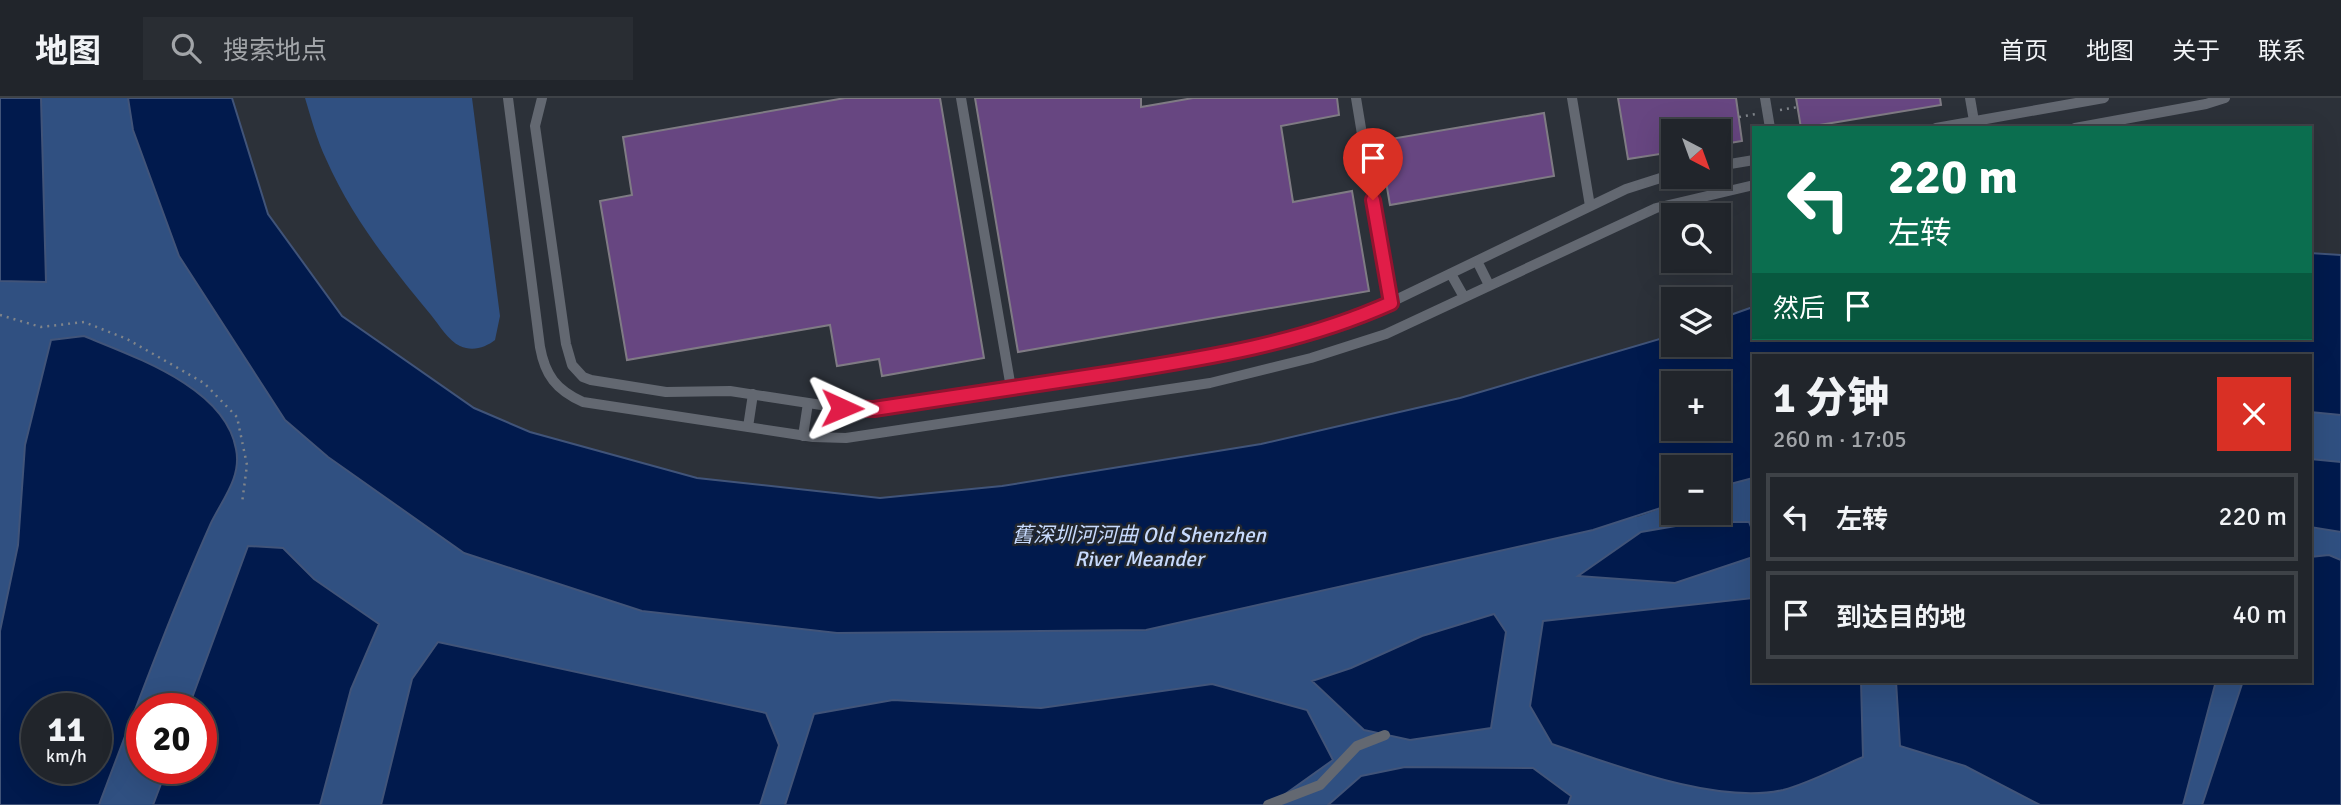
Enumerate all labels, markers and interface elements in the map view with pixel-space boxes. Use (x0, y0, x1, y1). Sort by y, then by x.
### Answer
search box (143, 17, 633, 80)
icon: search (167, 29, 205, 67)
text: 地图 (35, 31, 101, 72)
text: 搜索地点 (223, 35, 327, 67)
text: 首页 (2000, 36, 2048, 66)
text: 地图 (2086, 36, 2134, 66)
text: 关于 (2172, 36, 2220, 66)
text: 联系 (2258, 36, 2306, 66)
north arrow (1661, 119, 1731, 189)
map controls (1661, 119, 1731, 525)
pin (1343, 128, 1403, 200)
icon: arrive (1354, 139, 1392, 177)
text: 220 m (1888, 147, 2018, 207)
icon: left (1773, 154, 1864, 245)
button: search (1661, 203, 1731, 273)
text: 左转 (1888, 214, 1952, 253)
button: layers (1661, 287, 1731, 357)
icon: arrive (1839, 287, 1877, 325)
text: 然后 (1773, 293, 1825, 325)
position arrow (805, 371, 879, 445)
button: + (1661, 371, 1731, 441)
text: 1 分钟 (1773, 373, 1889, 424)
button: close (2217, 377, 2291, 451)
text: 260 m · 17:05 (1773, 425, 1907, 454)
button: − (1661, 455, 1731, 525)
icon: left (1777, 498, 1815, 536)
text: 220 m (2218, 501, 2287, 533)
text: 左转 (1836, 504, 1888, 536)
water label: 舊深圳河河曲 Old Shenzhen River Meander (1012, 522, 1267, 572)
icon: arrive (1777, 596, 1815, 634)
text: 40 m (2232, 599, 2287, 631)
text: 到达目的地 (1836, 602, 1966, 634)
speed limit sign: 20 (126, 693, 217, 784)
text: 11 (48, 708, 85, 751)
text: km/h (46, 745, 87, 767)

